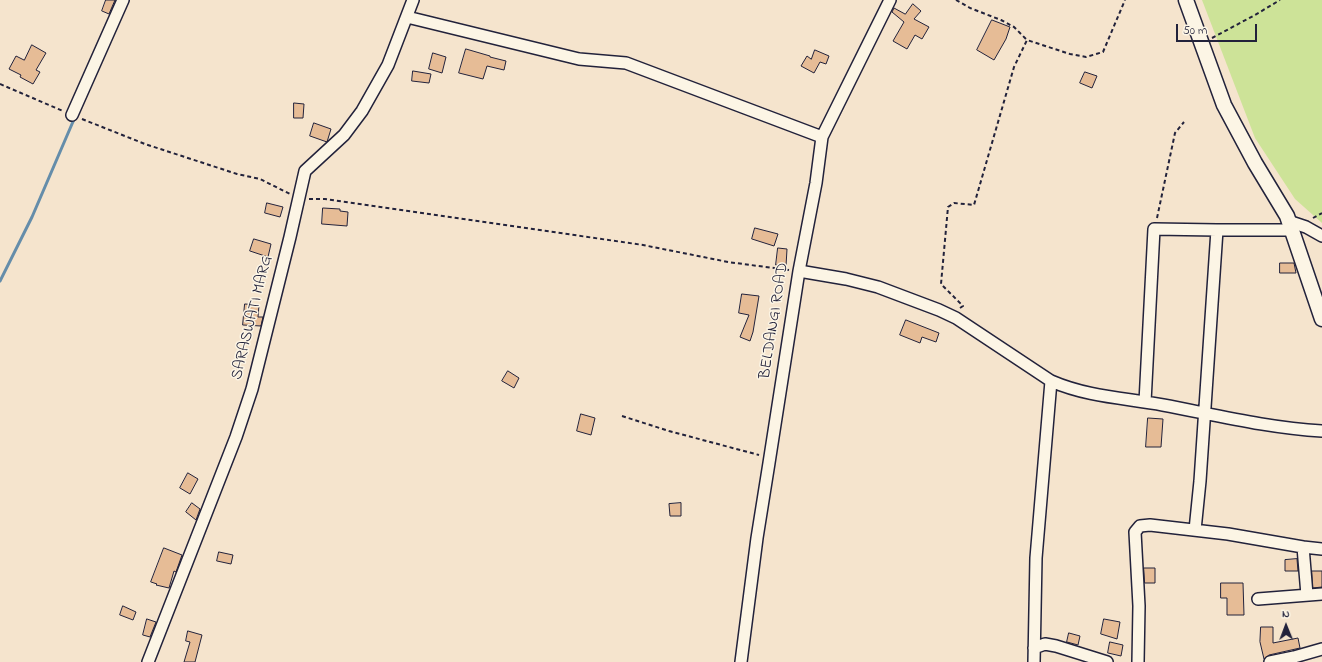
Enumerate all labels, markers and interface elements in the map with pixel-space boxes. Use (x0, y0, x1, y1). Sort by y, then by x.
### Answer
scale bar (1178, 16, 1259, 42)
text: 50 m (1183, 22, 1207, 40)
street label: SARASWATI MARG (228, 254, 278, 382)
street label: BELDANGI ROAD (756, 261, 794, 381)
north arrow (1266, 606, 1306, 646)
text: N (1282, 606, 1290, 622)

